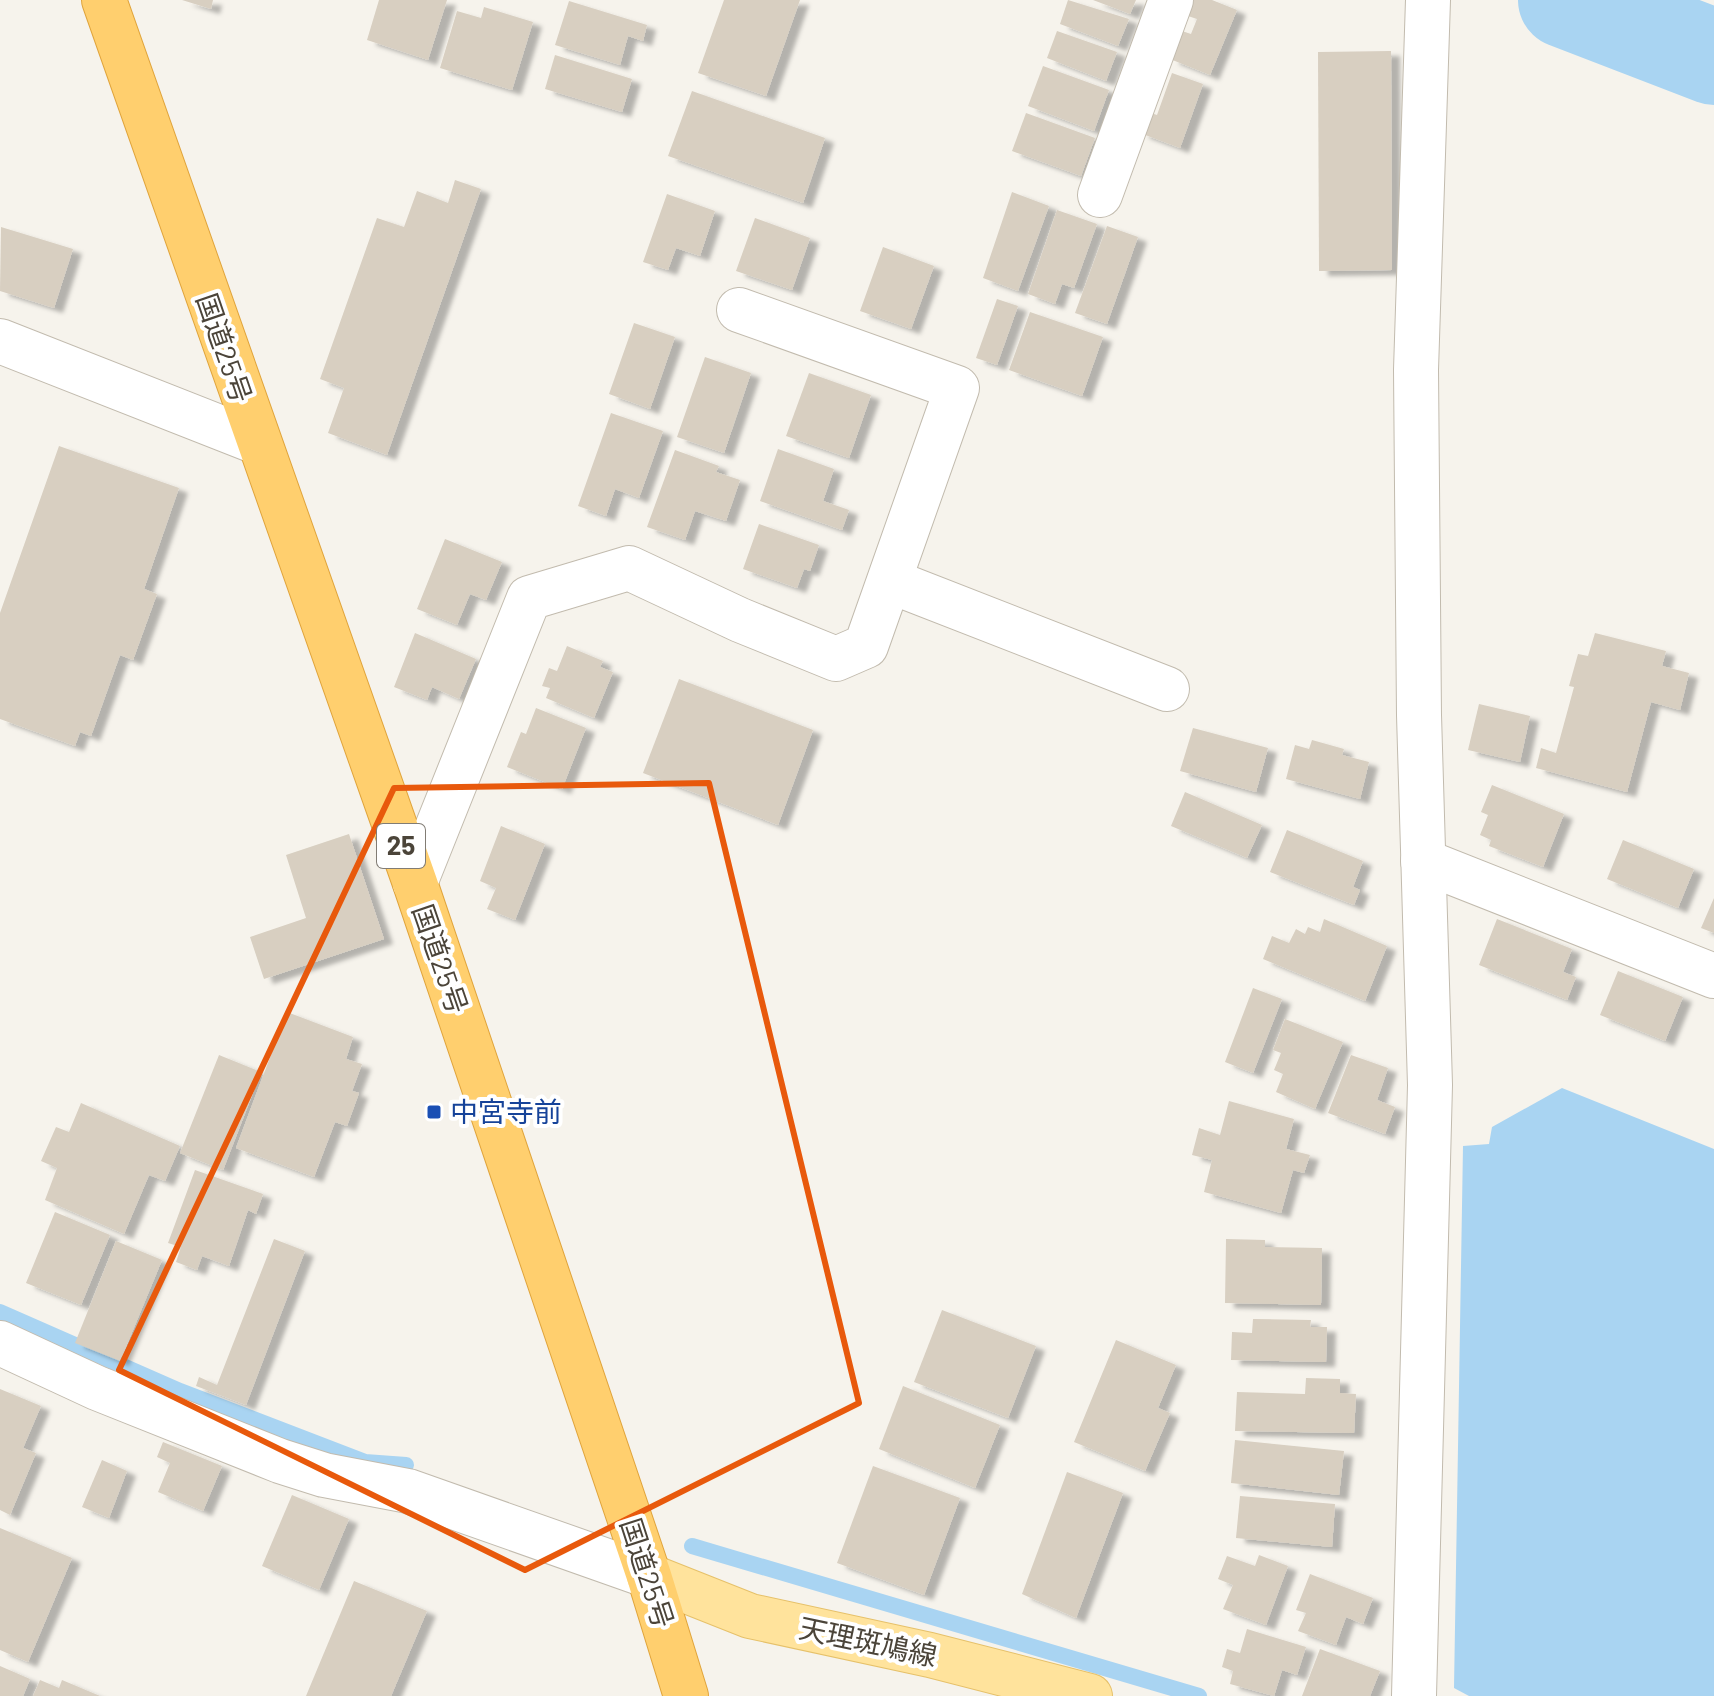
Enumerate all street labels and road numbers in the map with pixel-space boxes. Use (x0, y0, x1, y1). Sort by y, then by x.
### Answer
street label: 国道25号 (190, 289, 259, 407)
road number: 25 (377, 824, 425, 868)
street label: 国道25号 (406, 900, 475, 1018)
street label: 国道25号 (614, 1514, 682, 1632)
street label: 天理斑鳩線 (796, 1610, 940, 1672)

